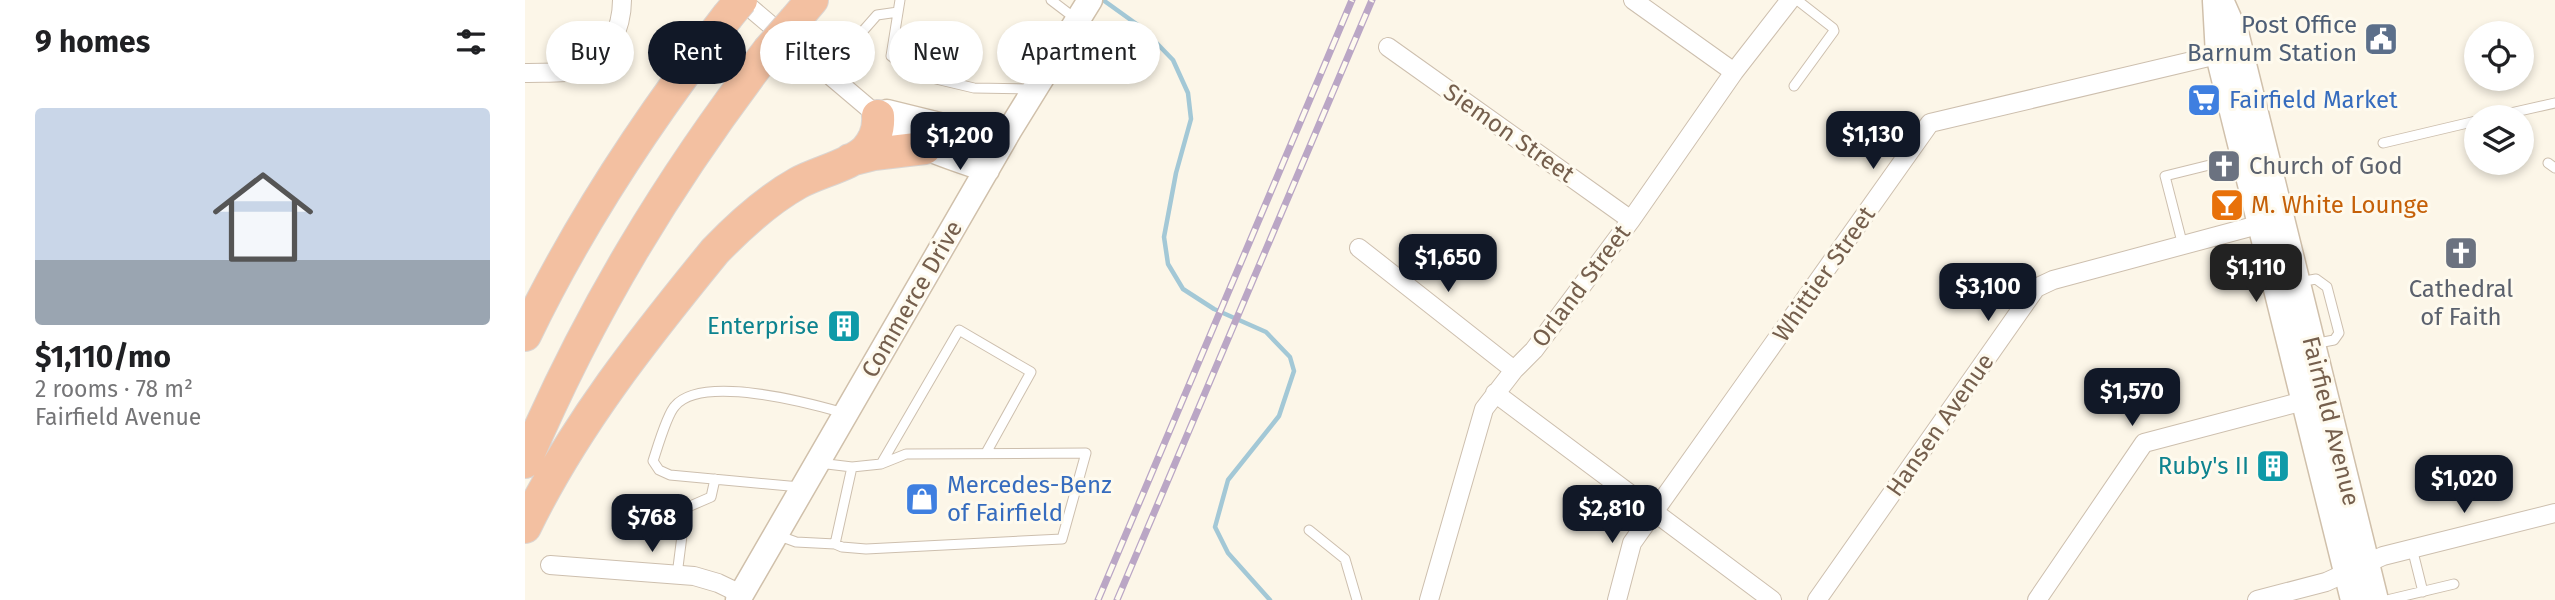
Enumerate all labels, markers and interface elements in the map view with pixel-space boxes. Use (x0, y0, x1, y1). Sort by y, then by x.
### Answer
place label: Post Office Barnum Station (2187, 11, 2357, 67)
public building icon: Post Office Barnum Station (2362, 20, 2400, 58)
chip: Buy (546, 21, 634, 84)
chip: Rent (648, 21, 746, 84)
chip: Filters (760, 21, 875, 84)
chip: New (889, 21, 983, 84)
chip: Apartment (997, 21, 1160, 84)
map controls (2464, 21, 2534, 175)
button: locate (2464, 21, 2534, 91)
icon: filters (452, 23, 490, 61)
text: 9 homes (35, 24, 150, 60)
street label: Siemon Street (1438, 78, 1580, 189)
supermarket icon: Fairfield Market (2185, 81, 2223, 119)
place label: Fairfield Market (2229, 86, 2398, 114)
button: layers (2464, 105, 2534, 175)
pin: $1,130 (1816, 111, 1930, 171)
pin: $1,200 (903, 113, 1017, 172)
text: $1,130 (1842, 120, 1904, 148)
text: $1,200 (927, 121, 993, 149)
church icon: Church of God (2205, 147, 2243, 185)
place label: Church of God (2249, 152, 2403, 180)
icon: home (200, 154, 326, 280)
bar icon: M. White Lounge (2208, 186, 2246, 224)
place label: M. White Lounge (2251, 191, 2429, 219)
street label: Whittier Street (1767, 201, 1881, 347)
street label: Commerce Drive (856, 216, 968, 382)
street label: Orland Street (1526, 219, 1636, 353)
pin: $1,650 (1391, 234, 1505, 294)
church icon: Cathedral of Faith (2442, 234, 2480, 272)
text: $1,650 (1415, 243, 1481, 271)
pin: $1,110 (2199, 244, 2313, 304)
text: $1,110 (2226, 253, 2286, 281)
pin: $3,100 (1931, 264, 2045, 323)
text: $3,100 (1955, 272, 2021, 300)
place label: Cathedral of Faith (2409, 275, 2513, 331)
building icon: Enterprise (825, 307, 863, 345)
place label: Enterprise (707, 312, 819, 340)
street label: Fairfield Avenue (2296, 333, 2366, 509)
text: $1,110/mo (35, 339, 171, 375)
street label: Hansen Avenue (1880, 348, 2000, 502)
pin: $1,570 (2075, 368, 2189, 428)
text: 2 rooms · 78 m² (35, 375, 193, 403)
text: $1,570 (2100, 377, 2164, 405)
text: Fairfield Avenue (35, 403, 201, 431)
building icon: Ruby's II (2254, 447, 2292, 485)
place label: Ruby's II (2158, 452, 2249, 480)
pin: $1,020 (2407, 456, 2521, 515)
text: $1,020 (2431, 464, 2497, 492)
place label: Mercedes-Benz of Fairfield (947, 471, 1112, 527)
shop icon: Mercedes-Benz of Fairfield (903, 480, 941, 518)
pin: $2,810 (1555, 486, 1669, 545)
pin: $768 (611, 494, 693, 554)
text: $2,810 (1579, 494, 1645, 522)
text: $768 (628, 503, 676, 531)

